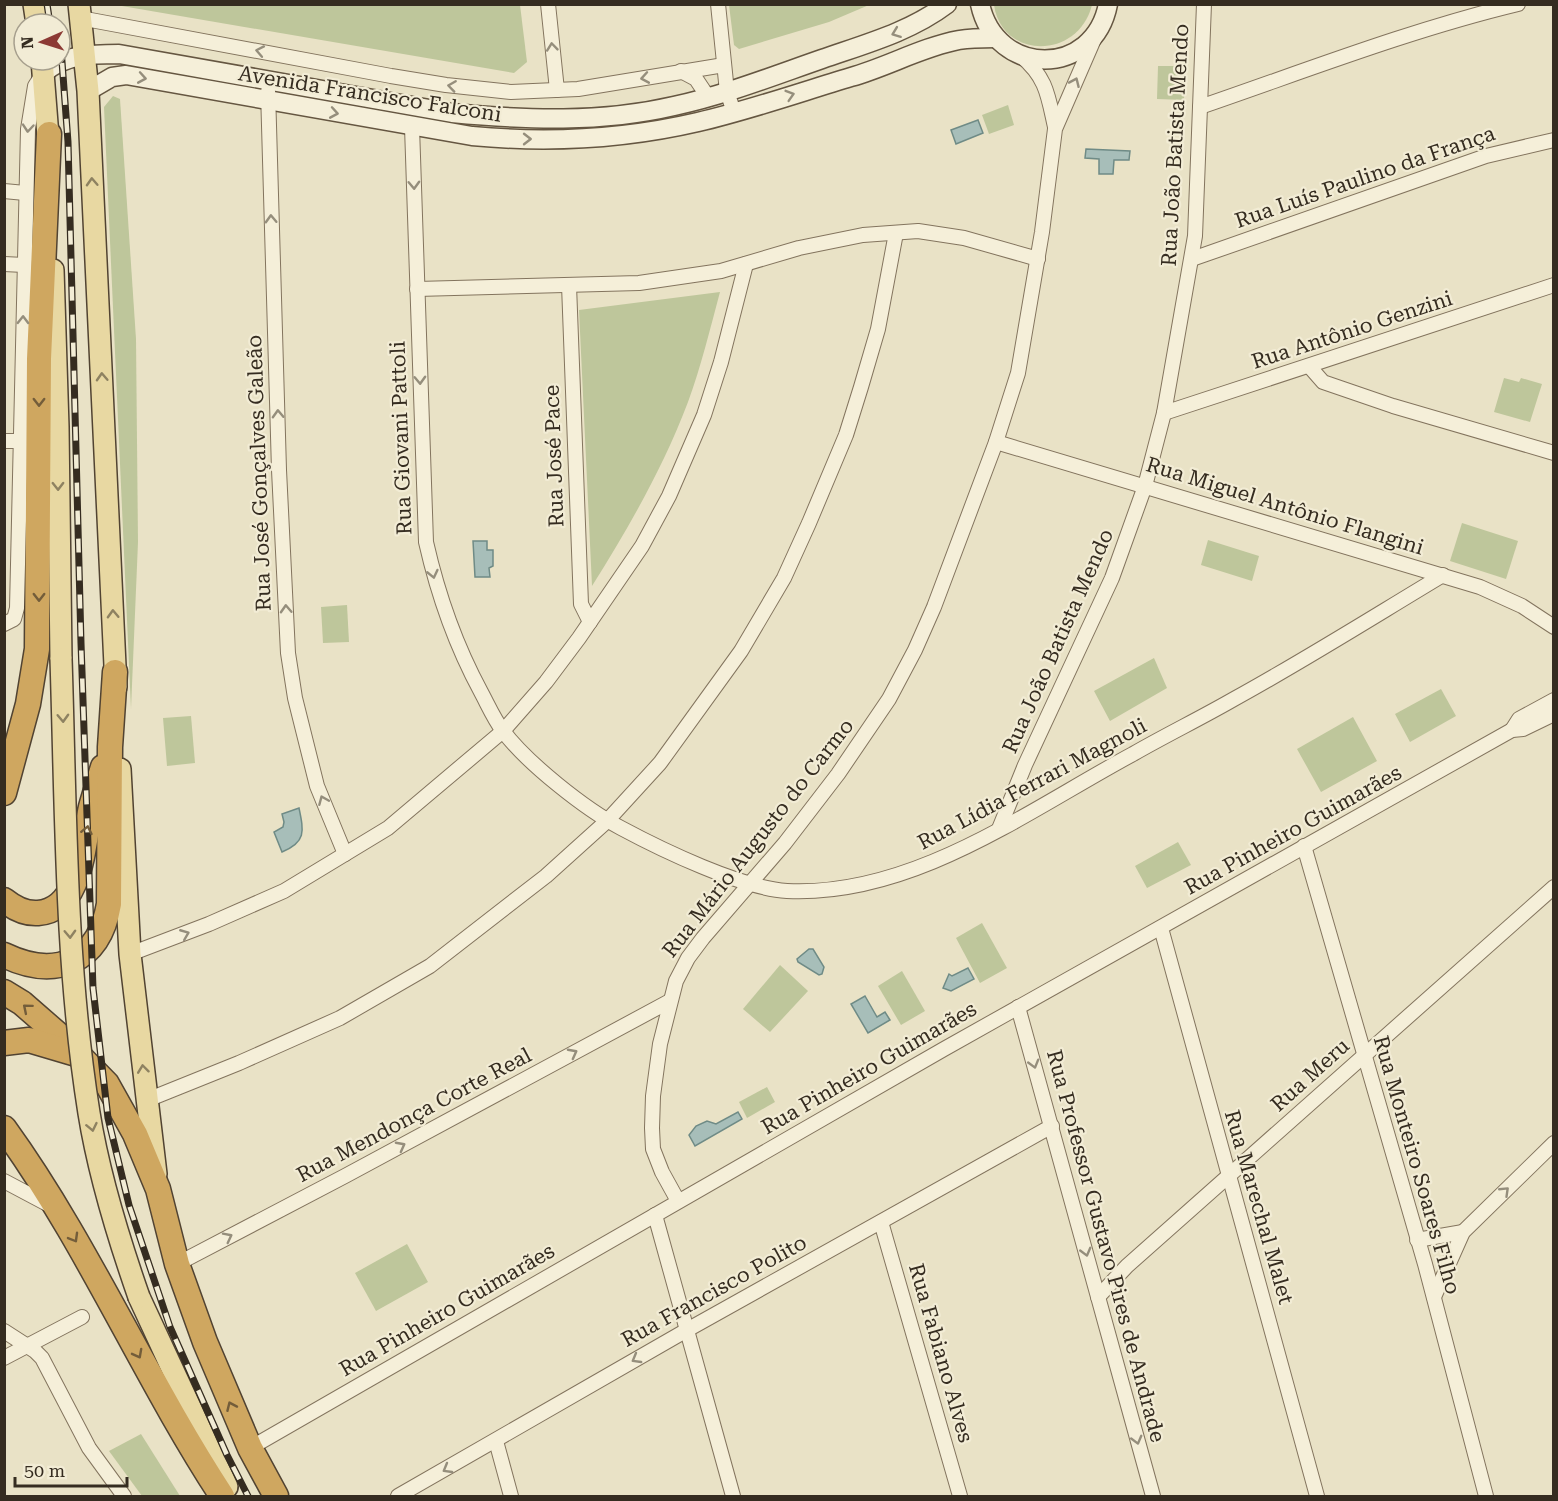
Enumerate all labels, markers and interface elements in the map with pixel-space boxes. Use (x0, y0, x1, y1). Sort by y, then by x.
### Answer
north arrow (12, 12, 72, 72)
street label: Rua João Batista Mendo (1157, 23, 1193, 267)
one-way arrow (891, 25, 902, 38)
text: N (18, 36, 37, 49)
one-way arrow (546, 42, 559, 52)
one-way arrow (255, 46, 265, 58)
street label: Avenida Francisco Falconi (237, 61, 504, 127)
one-way arrow (137, 71, 147, 84)
one-way arrow (641, 71, 651, 84)
one-way arrow (1067, 78, 1079, 89)
one-way arrow (447, 80, 456, 93)
one-way arrow (784, 90, 795, 102)
one-way arrow (329, 106, 339, 119)
street label: Rua Luís Paulino da França (1232, 121, 1499, 233)
one-way arrow (22, 123, 35, 132)
one-way arrow (523, 133, 532, 145)
one-way arrow (86, 178, 99, 187)
one-way arrow (407, 181, 420, 190)
one-way arrow (265, 215, 278, 224)
street label: Rua Antônio Genzini (1249, 286, 1456, 374)
one-way arrow (17, 315, 29, 324)
street label: Rua José Gonçalves Galeão (242, 334, 276, 612)
street label: Rua Giovani Pattoli (386, 340, 416, 535)
one-way arrow (96, 372, 109, 381)
one-way arrow (414, 376, 426, 385)
street label: Rua José Pace (540, 384, 568, 528)
one-way arrow (33, 398, 45, 407)
one-way arrow (271, 410, 284, 419)
street label: Rua Miguel Antônio Flangini (1143, 452, 1427, 560)
one-way arrow (52, 482, 64, 491)
street label: Rua João Batista Mendo (998, 525, 1118, 757)
one-way arrow (426, 569, 439, 579)
one-way arrow (32, 593, 45, 602)
one-way arrow (279, 605, 292, 614)
one-way arrow (107, 609, 120, 618)
one-way arrow (56, 713, 69, 722)
street label: Rua Lídia Ferrari Magnoli (914, 713, 1151, 855)
street label: Rua Mário Augusto do Carmo (657, 714, 859, 962)
street label: Rua Pinheiro Guimarães (1180, 760, 1406, 900)
one-way arrow (318, 795, 330, 806)
one-way arrow (79, 825, 92, 835)
one-way arrow (64, 929, 77, 938)
one-way arrow (178, 929, 189, 941)
street label: Rua Pinheiro Guimarães (757, 997, 981, 1139)
one-way arrow (23, 1004, 34, 1015)
street label: Rua Monteiro Soares Filho (1369, 1033, 1465, 1297)
street label: Rua Meru (1266, 1034, 1354, 1116)
street label: Rua Mendonça Corte Real (293, 1043, 536, 1187)
street label: Rua Professor Gustavo Pires de Andrade (1042, 1047, 1170, 1445)
one-way arrow (566, 1049, 577, 1060)
one-way arrow (1027, 1058, 1039, 1069)
one-way arrow (138, 1064, 150, 1073)
street label: Rua Marechal Malet (1220, 1107, 1298, 1307)
one-way arrow (84, 1122, 97, 1132)
one-way arrow (395, 1142, 405, 1153)
one-way arrow (1497, 1187, 1508, 1198)
street label: Rua Francisco Polito (617, 1230, 811, 1352)
one-way arrow (67, 1232, 78, 1242)
one-way arrow (222, 1232, 233, 1244)
street label: Rua Pinheiro Guimarães (335, 1239, 559, 1381)
one-way arrow (1079, 1246, 1091, 1256)
street label: Rua Fabiano Alves (904, 1261, 978, 1445)
one-way arrow (131, 1347, 142, 1358)
one-way arrow (632, 1352, 642, 1363)
one-way arrow (227, 1402, 239, 1413)
one-way arrow (1130, 1435, 1143, 1445)
scale bar (15, 1450, 128, 1488)
text: 50 m (24, 1460, 65, 1481)
one-way arrow (443, 1462, 453, 1473)

